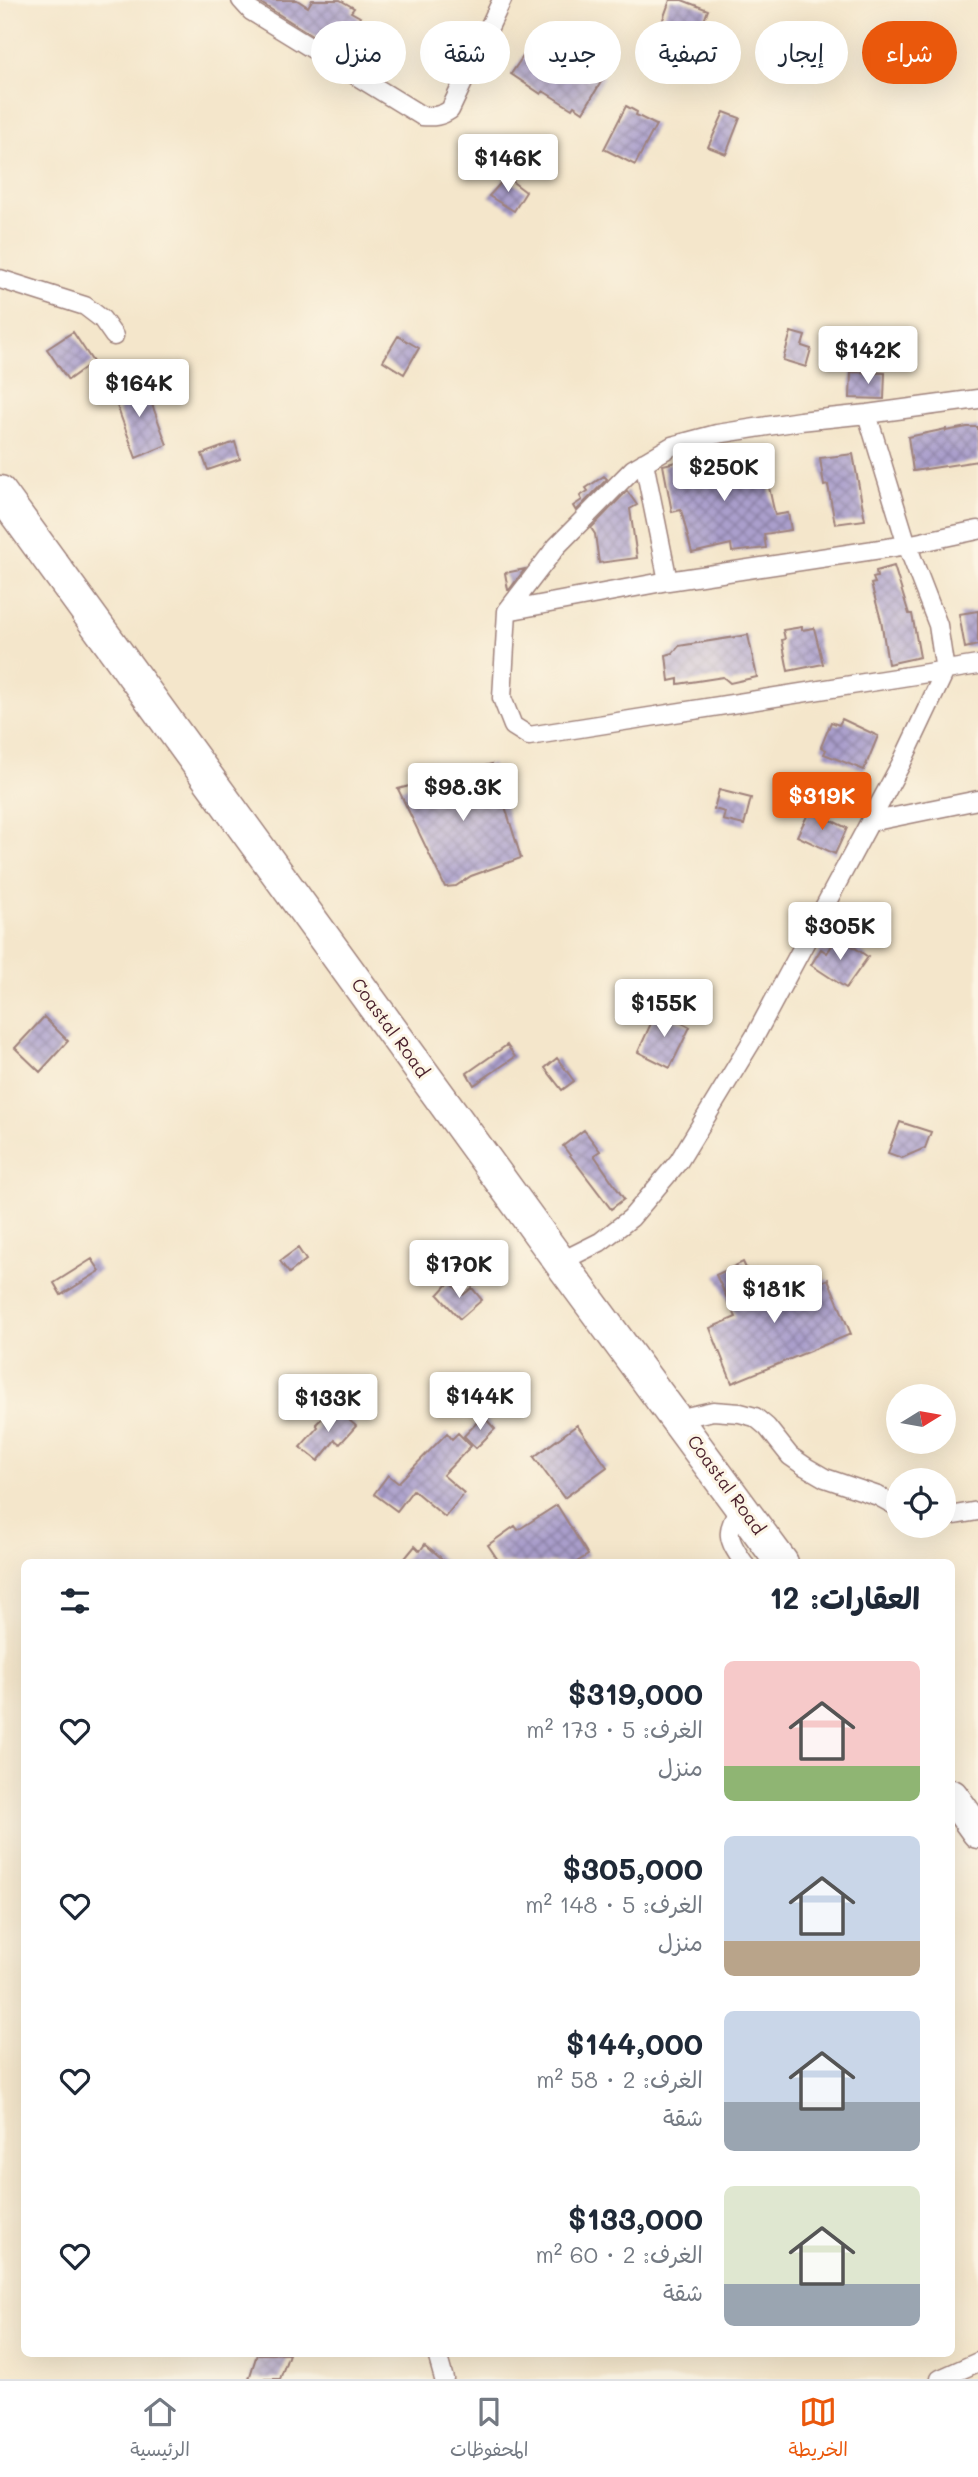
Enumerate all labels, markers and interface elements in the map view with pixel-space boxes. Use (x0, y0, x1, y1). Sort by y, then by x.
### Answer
chip: منزل (311, 21, 406, 84)
chip: شقة (420, 21, 510, 84)
chip: جديد (524, 21, 621, 84)
chip: تصفية (635, 21, 741, 84)
chip: إيجار (755, 21, 848, 84)
chip: شراء (862, 21, 957, 84)
pin: $146K (459, 134, 557, 194)
text: $146K (474, 142, 542, 172)
pin: $142K (819, 326, 917, 386)
text: $142K (835, 334, 901, 364)
pin: $164K (90, 360, 188, 419)
text: $164K (105, 367, 173, 397)
pin: $250K (675, 444, 773, 503)
text: $250K (689, 451, 759, 481)
pin: $98.3K (406, 764, 520, 823)
text: $98.3K (424, 771, 502, 801)
pin: $319K (773, 772, 871, 832)
text: $319K (788, 780, 856, 810)
pin: $305K (791, 902, 889, 962)
text: $305K (804, 910, 876, 940)
street label: Coastal Road (346, 973, 435, 1082)
pin: $155K (615, 979, 713, 1039)
text: $155K (631, 987, 697, 1017)
pin: $170K (410, 1240, 508, 1300)
text: $170K (425, 1248, 493, 1278)
pin: $181K (725, 1266, 823, 1325)
text: $181K (742, 1273, 806, 1303)
pin: $144K (431, 1372, 529, 1432)
pin: $133K (279, 1374, 377, 1434)
text: $144K (446, 1380, 514, 1410)
text: $133K (294, 1382, 362, 1412)
north arrow (886, 1384, 956, 1454)
map controls (886, 1384, 956, 1538)
street label: Coastal Road (682, 1430, 771, 1539)
button: locate (886, 1468, 956, 1538)
text: العقارات: 12 (769, 1577, 920, 1617)
icon: filters (56, 1582, 94, 1620)
text: $319,000 (568, 1673, 703, 1713)
icon: home (780, 1689, 864, 1773)
icon: heart (56, 1712, 94, 1750)
text: الغرف: 5 · 173 m² (526, 1714, 703, 1744)
text: منزل (658, 1752, 703, 1782)
text: $305,000 (563, 1848, 703, 1888)
icon: home (780, 1864, 864, 1948)
icon: heart (56, 1887, 94, 1925)
text: الغرف: 5 · 148 m² (525, 1889, 703, 1919)
text: منزل (658, 1927, 703, 1957)
text: $144,000 (566, 2023, 703, 2063)
icon: home (780, 2039, 864, 2123)
icon: heart (56, 2062, 94, 2100)
text: الغرف: 2 · 58 m² (536, 2064, 703, 2094)
text: شقة (663, 2102, 703, 2132)
text: $133,000 (568, 2198, 703, 2238)
icon: home (780, 2214, 864, 2298)
icon: heart (56, 2237, 94, 2275)
text: الغرف: 2 · 60 m² (535, 2239, 703, 2269)
text: شقة (663, 2277, 703, 2307)
tab: الرئيسية (130, 2393, 190, 2466)
tab: المحفوظات (450, 2393, 528, 2466)
tab: الخريطة (789, 2393, 848, 2466)

